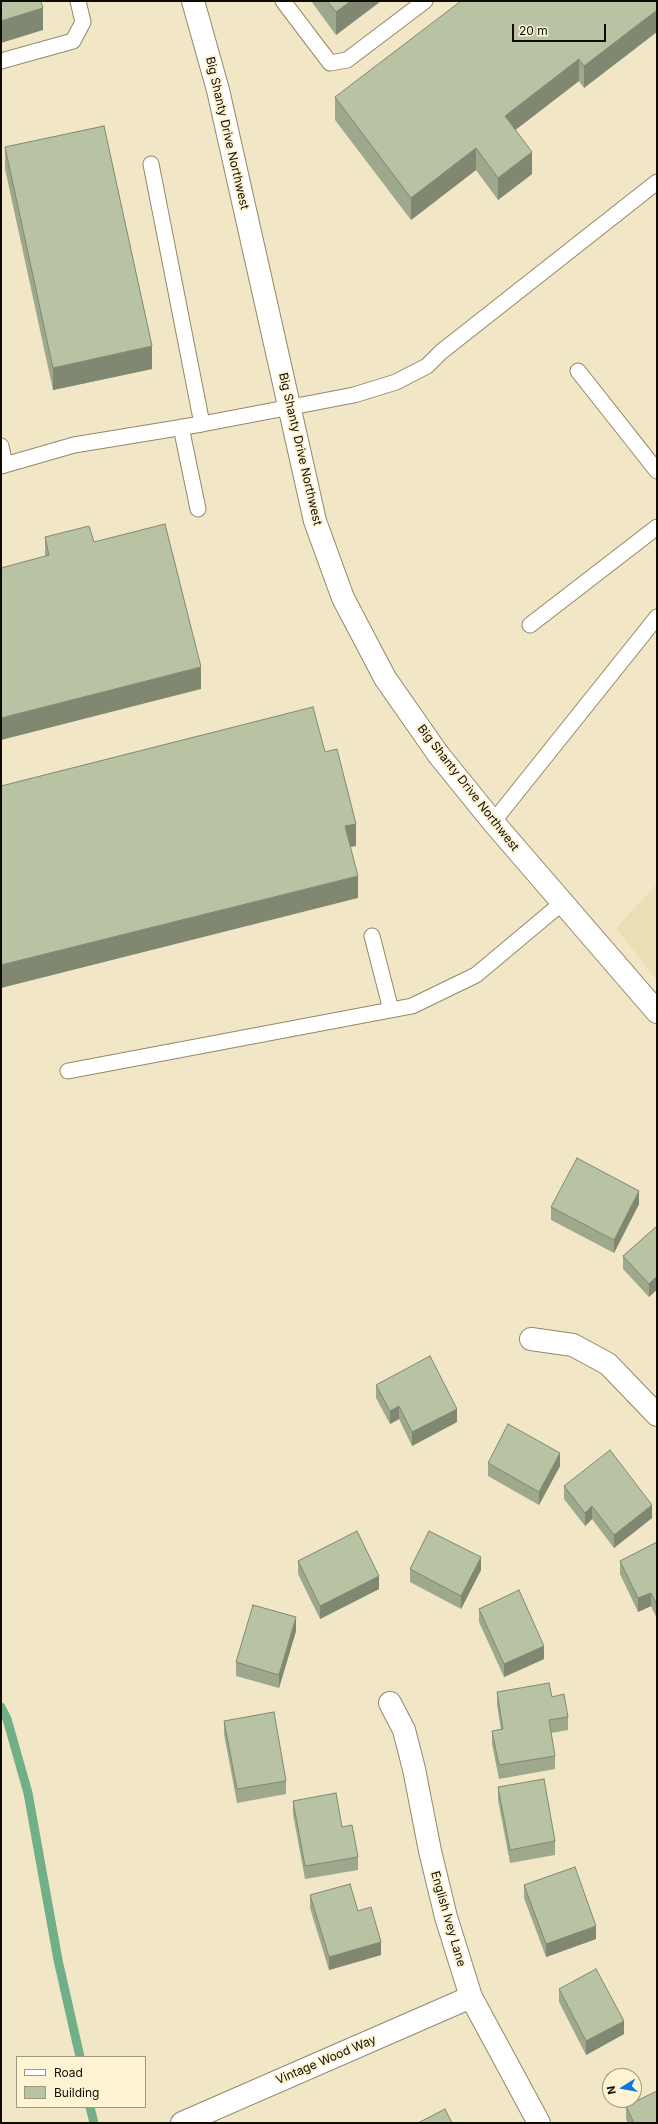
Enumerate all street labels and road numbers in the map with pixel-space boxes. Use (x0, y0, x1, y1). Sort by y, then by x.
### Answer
street label: Big Shanty Drive Northwest (202, 55, 252, 211)
street label: Big Shanty Drive Northwest (275, 371, 325, 527)
street label: Big Shanty Drive Northwest (414, 722, 522, 854)
street label: English Ivey Lane (427, 1870, 469, 1968)
street label: Vintage Wood Way (274, 2032, 378, 2088)

